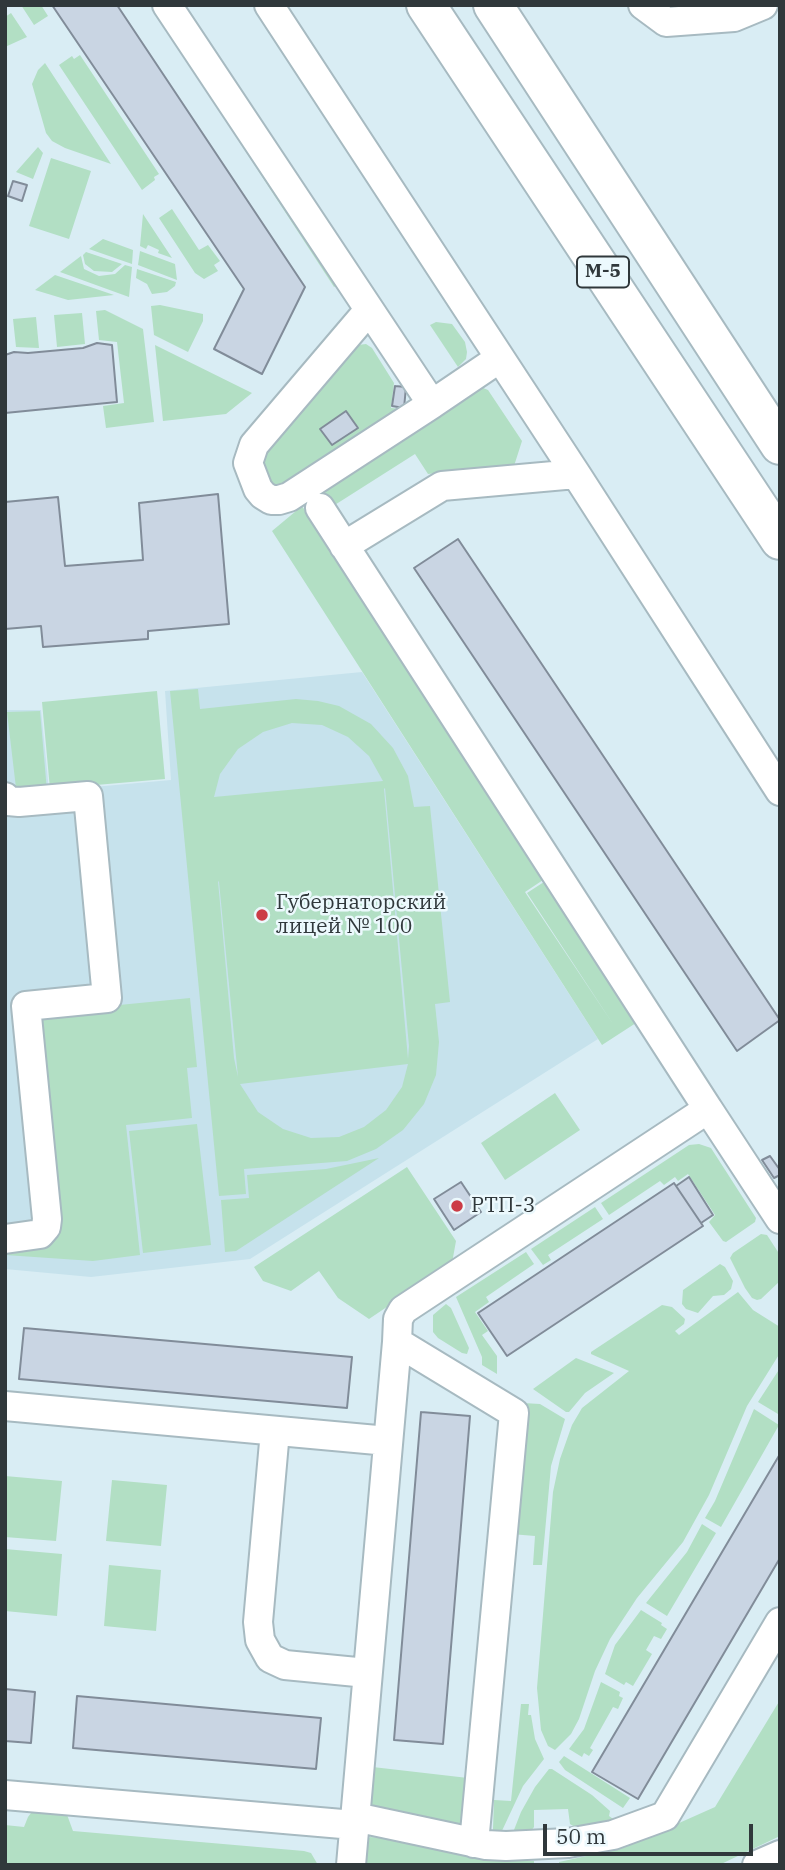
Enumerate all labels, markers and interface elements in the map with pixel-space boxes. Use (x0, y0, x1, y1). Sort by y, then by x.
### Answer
road number: М-5 (577, 256, 629, 288)
place label: Губернаторский лицей № 100 (276, 890, 446, 940)
marker: Губернаторский лицей № 100 (254, 907, 270, 923)
place label: РТП-3 (471, 1193, 535, 1219)
marker: РТП-3 (449, 1198, 465, 1214)
scale bar (547, 1811, 757, 1855)
text: 50 m (556, 1822, 606, 1850)

